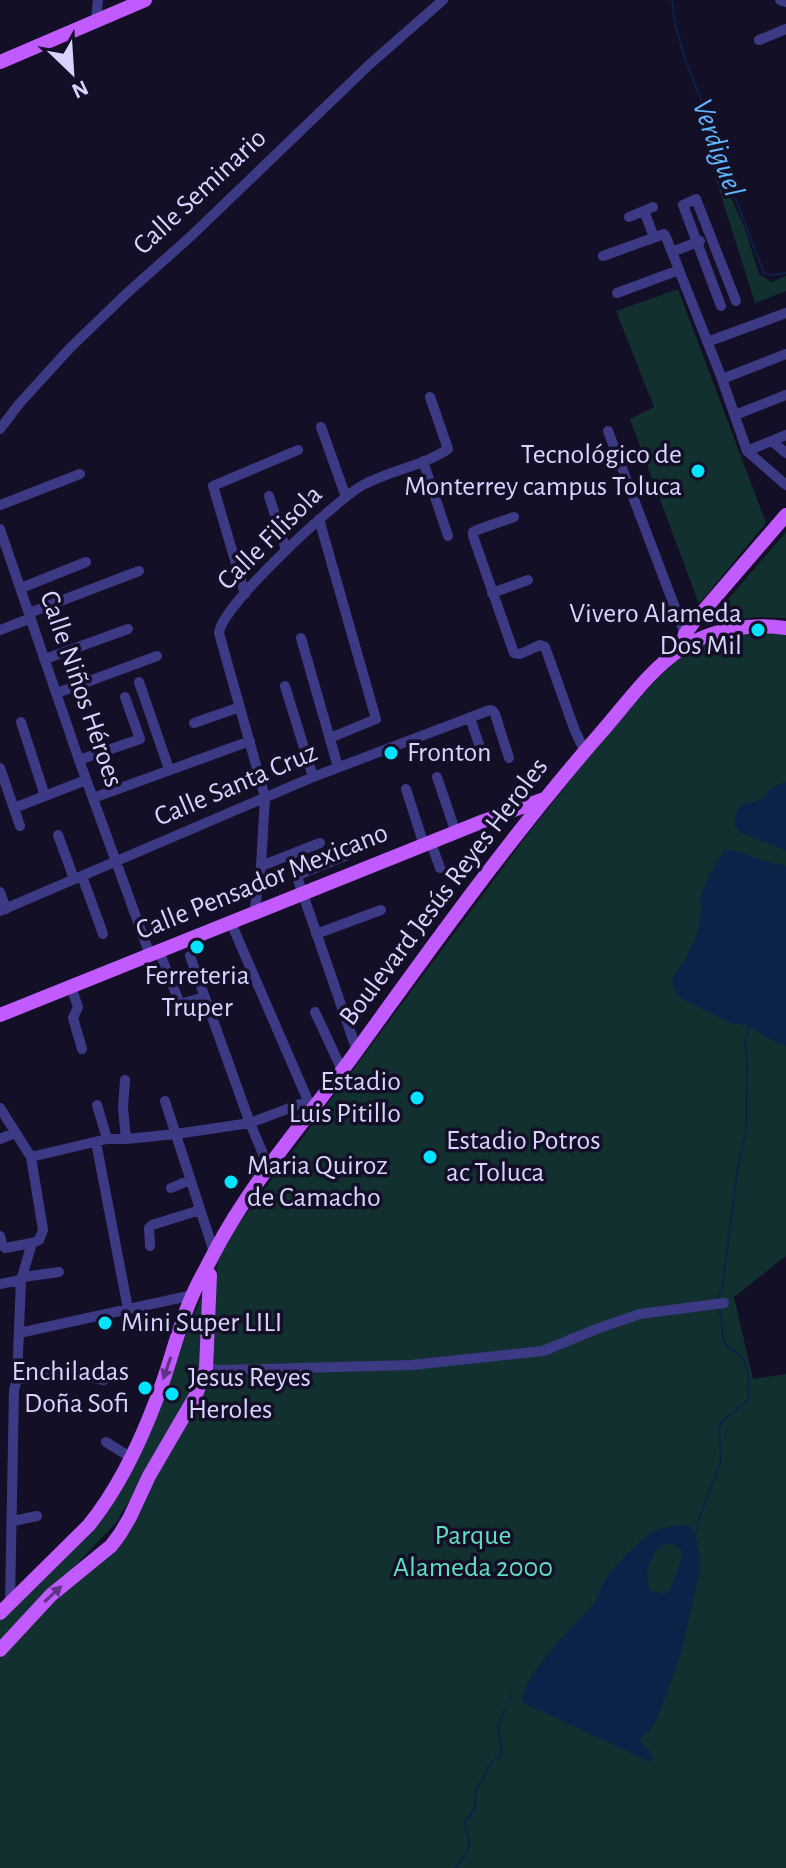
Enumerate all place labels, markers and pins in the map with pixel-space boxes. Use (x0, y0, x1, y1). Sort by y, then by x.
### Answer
place label: Tecnológico de Monterrey campus Toluca (404, 441, 682, 501)
marker: Tecnológico de Monterrey campus Toluca (689, 462, 707, 480)
place label: Vivero Alameda Dos Mil (569, 600, 742, 660)
marker: Vivero Alameda Dos Mil (749, 621, 767, 639)
place label: Fronton (407, 739, 492, 767)
marker: Fronton (382, 744, 400, 762)
marker: Ferreteria Truper (188, 938, 206, 956)
place label: Ferreteria Truper (144, 962, 250, 1022)
place label: Estadio Luis Pitillo (289, 1068, 401, 1128)
marker: Estadio Luis Pitillo (408, 1089, 426, 1107)
place label: Estadio Potros ac Toluca (446, 1127, 601, 1187)
marker: Estadio Potros ac Toluca (421, 1148, 439, 1166)
place label: Maria Quiroz de Camacho (247, 1152, 388, 1212)
marker: Maria Quiroz de Camacho (222, 1173, 240, 1191)
place label: Mini Super LILI (121, 1309, 282, 1337)
marker: Mini Super LILI (96, 1314, 114, 1332)
place label: Enchiladas Doña Sofi (12, 1358, 129, 1418)
place label: Jesus Reyes Heroles (188, 1364, 311, 1424)
marker: Enchiladas Doña Sofi (136, 1379, 154, 1397)
marker: Jesus Reyes Heroles (163, 1385, 181, 1403)

